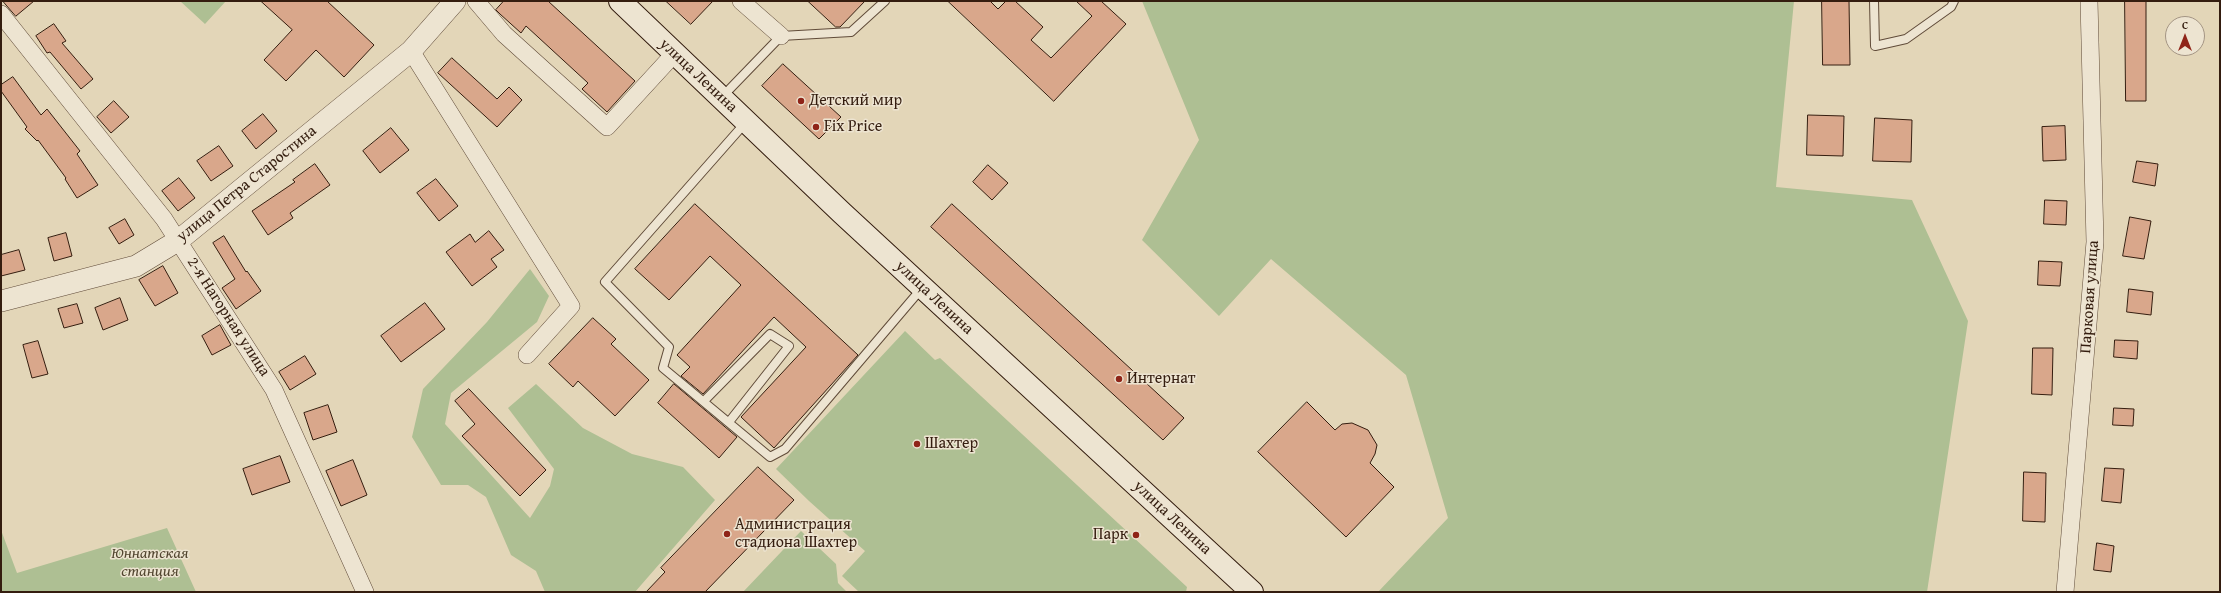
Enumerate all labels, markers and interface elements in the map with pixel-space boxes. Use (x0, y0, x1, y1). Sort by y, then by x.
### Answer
north arrow (2165, 16, 2205, 56)
text: С (2182, 17, 2188, 33)
street label: улица Ленина (655, 35, 741, 117)
place label: Детский мир (809, 91, 902, 111)
marker: Детский мир (796, 96, 806, 106)
place label: Fix Price (824, 117, 882, 137)
street label: улица Петра Старостина (173, 122, 321, 246)
marker: Fix Price (811, 122, 821, 132)
street label: Парковая улица (2076, 240, 2104, 354)
street label: 2-я Нагорная улица (182, 254, 274, 380)
street label: улица Ленина (891, 257, 977, 339)
place label: Интернат (1127, 369, 1196, 389)
marker: Интернат (1114, 374, 1124, 384)
place label: Шахтер (925, 434, 978, 454)
marker: Шахтер (912, 439, 922, 449)
street label: улица Ленина (1129, 477, 1215, 559)
place label: Администрация стадиона Шахтер (735, 515, 857, 553)
place label: Парк (1093, 525, 1128, 545)
marker: Администрация стадиона Шахтер (722, 529, 732, 539)
marker: Парк (1131, 530, 1141, 540)
park label: Юннатская станция (111, 544, 189, 582)

